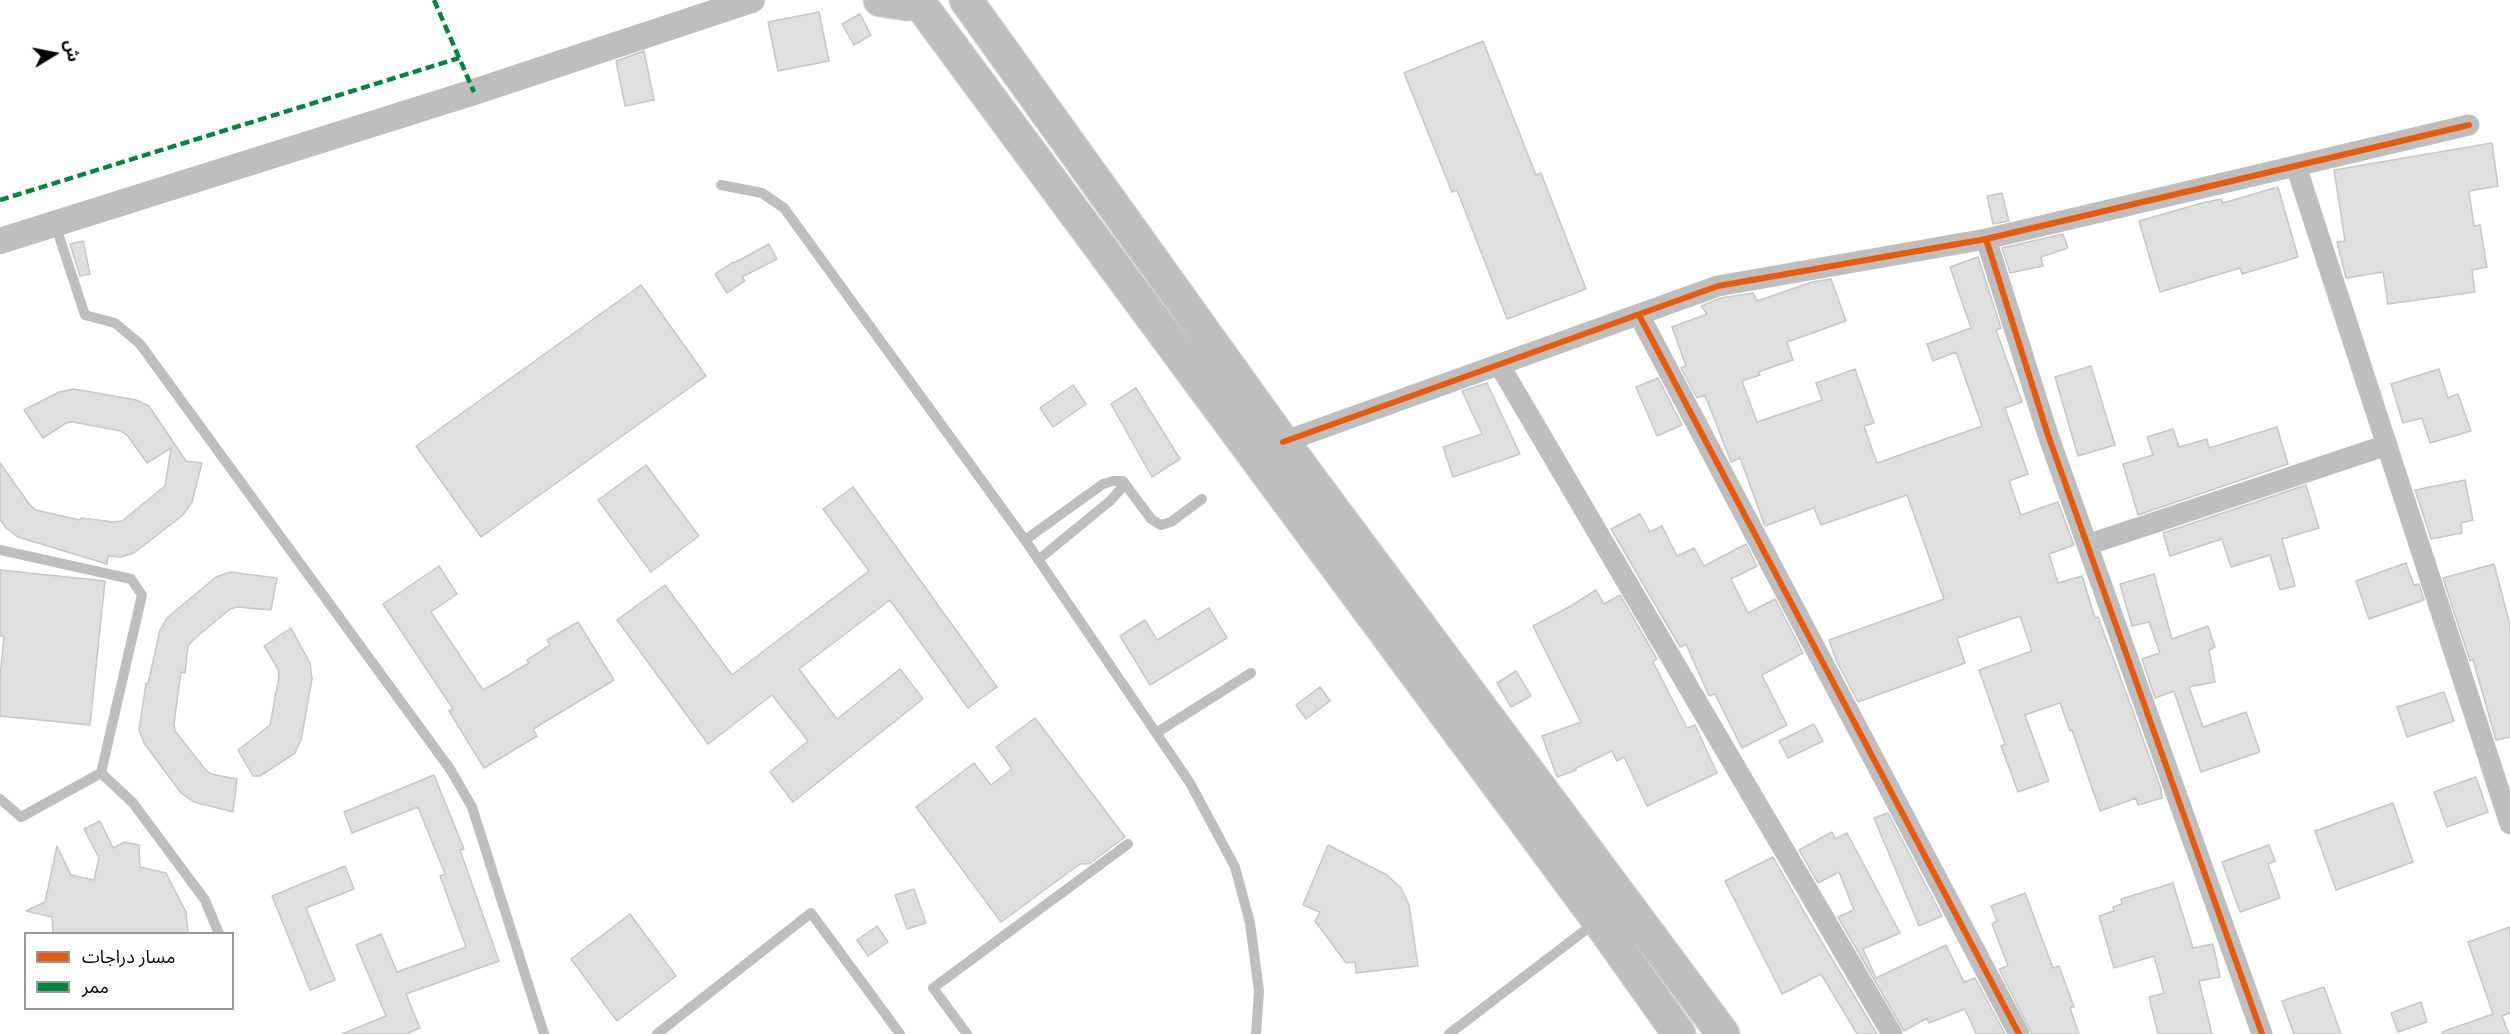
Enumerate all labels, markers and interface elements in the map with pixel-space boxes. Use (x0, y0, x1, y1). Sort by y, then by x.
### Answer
north arrow (24, 24, 84, 84)
text: ش (61, 38, 83, 63)
legend (24, 932, 234, 1010)
text: مسار دراجات (82, 946, 176, 968)
text: ممر (82, 976, 109, 998)

